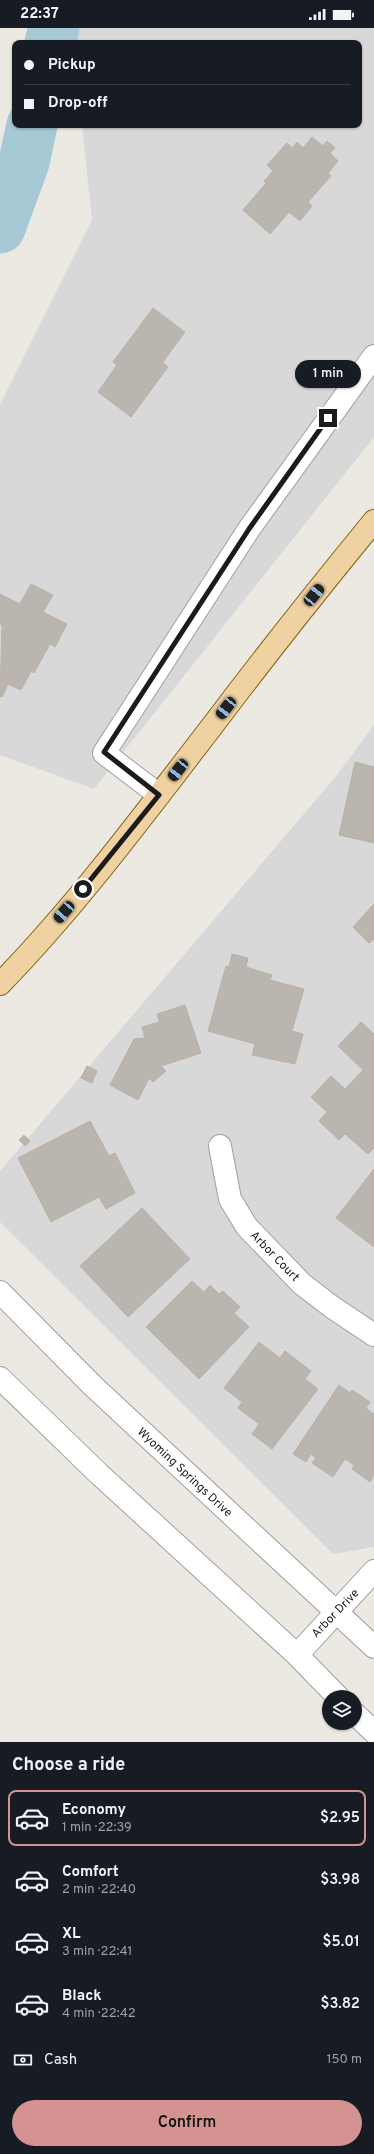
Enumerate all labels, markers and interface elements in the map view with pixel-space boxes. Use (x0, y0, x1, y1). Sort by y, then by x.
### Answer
text: 22:37 (20, 5, 59, 24)
text: Pickup (48, 56, 96, 75)
text: Drop-off (48, 94, 108, 113)
callout: 1 min (295, 360, 361, 388)
text: 1 min (313, 366, 343, 382)
route end (319, 409, 337, 427)
car (302, 582, 326, 608)
car (214, 695, 238, 721)
car (166, 757, 190, 783)
route start (74, 880, 92, 898)
car (52, 899, 76, 925)
street label: Arbor Court (246, 1228, 302, 1285)
street label: Wyoming Springs Drive (133, 1424, 235, 1521)
street label: Arbor Drive (308, 1586, 363, 1642)
map controls (322, 1690, 362, 1730)
button: layers (322, 1690, 362, 1730)
text: Choose a ride (12, 1754, 125, 1777)
icon: car (14, 1800, 50, 1836)
text: Economy (62, 1801, 126, 1820)
text: $2.95 (320, 1809, 360, 1828)
text: 1 min · 22:39 (62, 1820, 132, 1836)
icon: car (14, 1862, 50, 1898)
text: Comfort (62, 1863, 119, 1882)
text: $3.98 (320, 1871, 360, 1890)
text: 2 min · 22:40 (62, 1882, 136, 1898)
icon: car (14, 1924, 50, 1960)
text: XL (62, 1925, 80, 1944)
text: $5.01 (323, 1933, 360, 1952)
text: 3 min · 22:41 (62, 1944, 132, 1960)
icon: car (14, 1986, 50, 2022)
text: Black (62, 1987, 102, 2006)
text: $3.82 (320, 1995, 360, 2014)
text: 4 min · 22:42 (62, 2006, 136, 2022)
icon: cash (12, 2049, 34, 2071)
text: Cash (44, 2051, 77, 2070)
text: 150 m (327, 2052, 362, 2068)
button: Confirm (12, 2100, 362, 2146)

